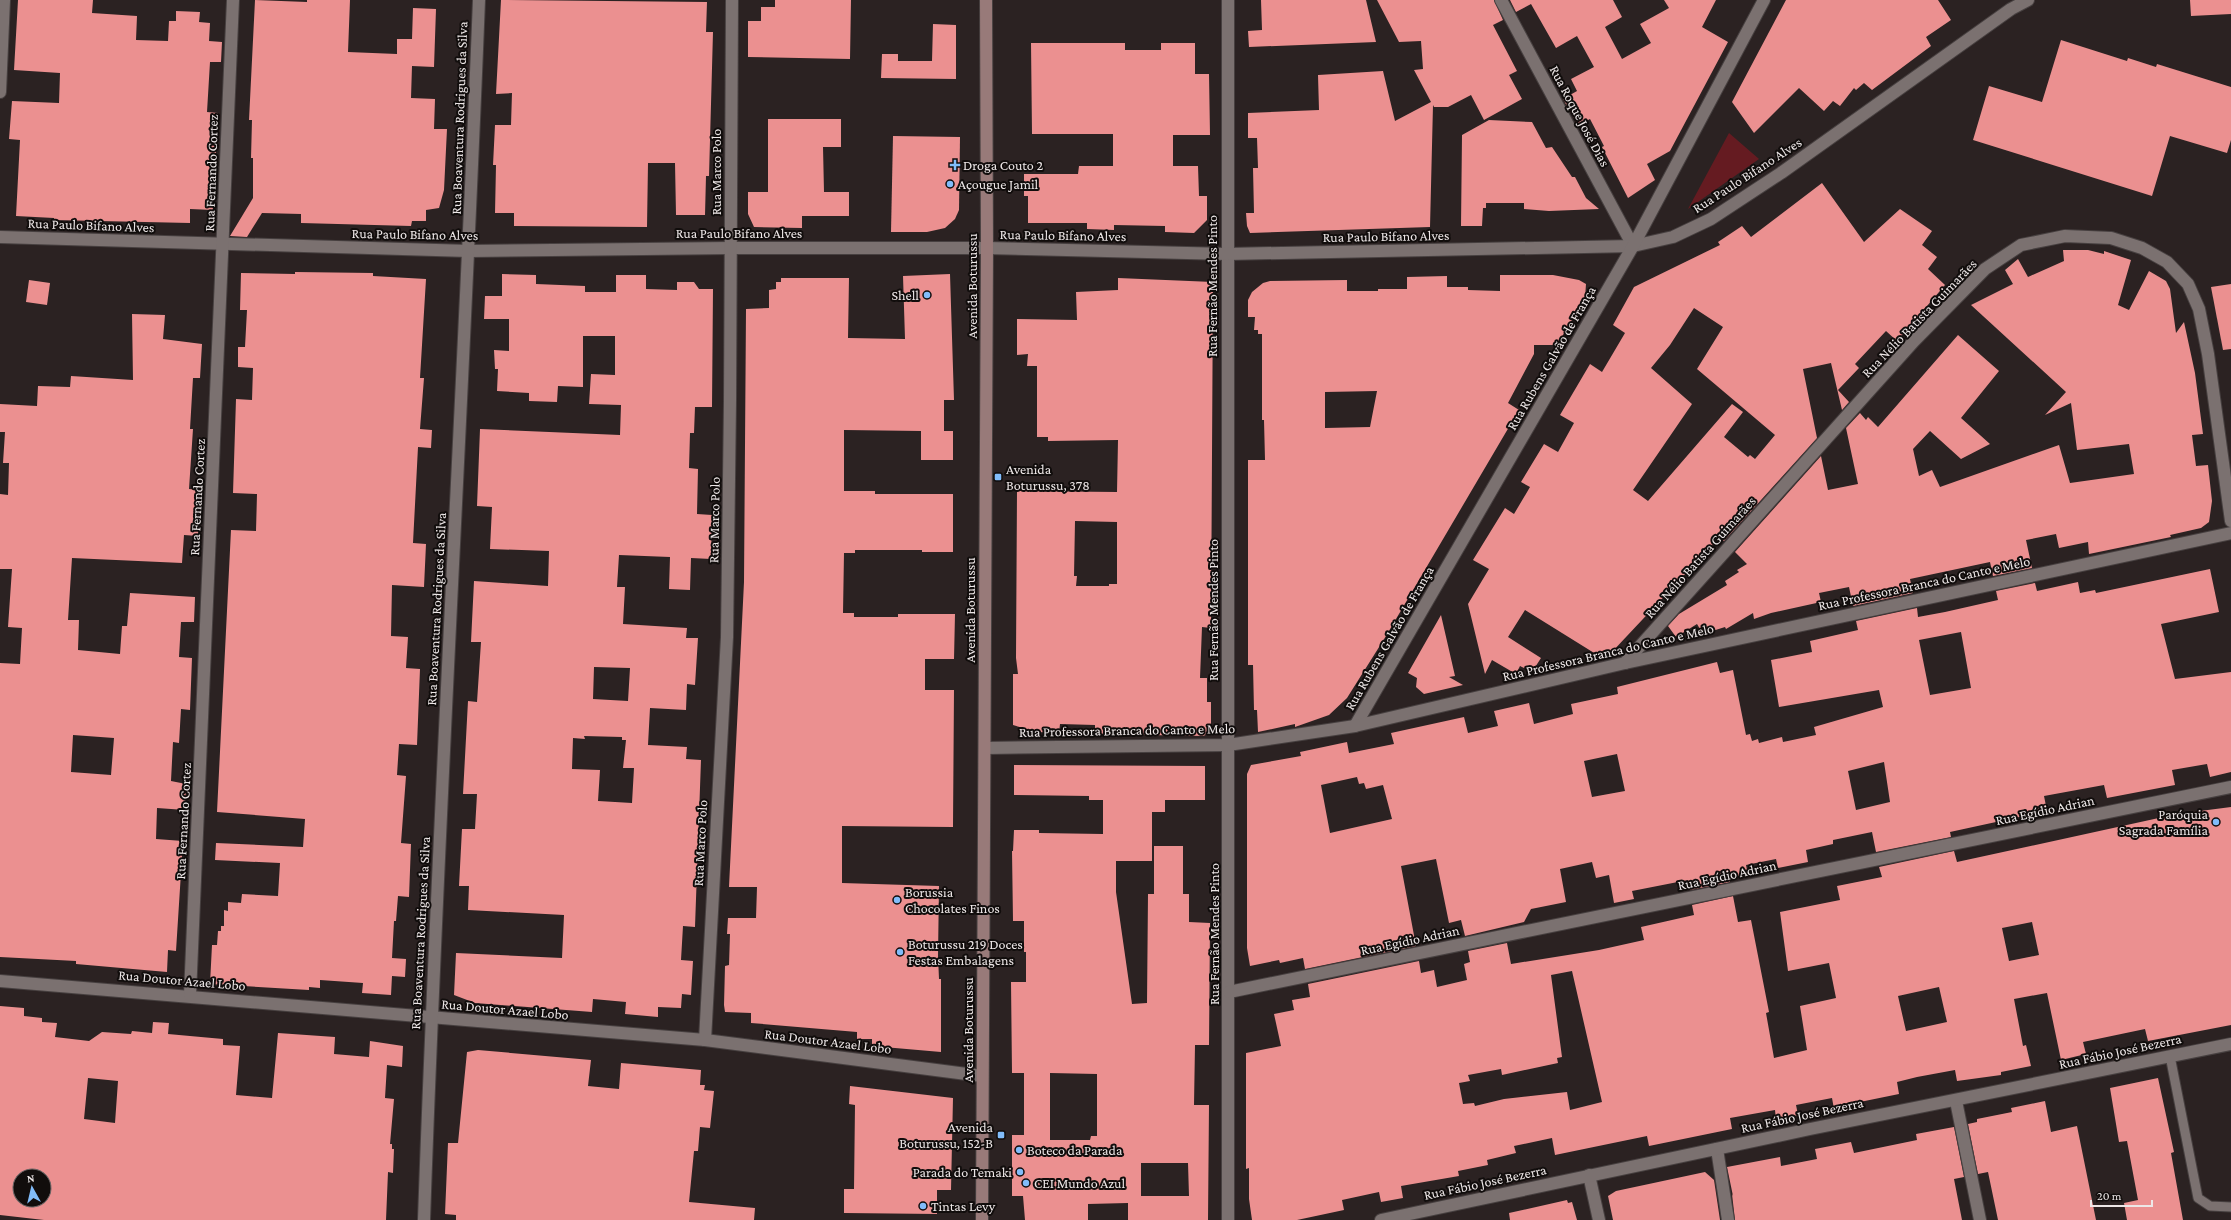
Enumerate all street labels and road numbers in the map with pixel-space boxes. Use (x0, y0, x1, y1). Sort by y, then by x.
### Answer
street label: Rua Boaventura Rodrigues da Silva (448, 21, 470, 215)
street label: Rua Roque José Dias (1547, 63, 1613, 169)
street label: Rua Fernando Cortez (201, 114, 221, 232)
street label: Rua Marco Polo (708, 129, 724, 215)
street label: Rua Paulo Bifano Alves (1689, 134, 1805, 216)
street label: Rua Paulo Bifano Alves (27, 215, 155, 235)
street label: Rua Fernão Mendes Pinto (1204, 215, 1220, 357)
street label: Rua Paulo Bifano Alves (351, 225, 479, 243)
street label: Rua Paulo Bifano Alves (676, 225, 802, 241)
street label: Rua Paulo Bifano Alves (999, 226, 1127, 244)
street label: Rua Paulo Bifano Alves (1322, 227, 1450, 245)
street label: Avenida Boturussu (964, 233, 980, 339)
street label: Rua Nélio Batista Guimarães (1858, 255, 1980, 381)
street label: Rua Rubens Galvão de França (1503, 283, 1599, 433)
street label: Rua Fernando Cortez (186, 438, 208, 556)
street label: Rua Marco Polo (705, 477, 723, 563)
street label: Rua Nélio Batista Guimarães (1641, 493, 1759, 621)
street label: Rua Boaventura Rodrigues da Silva (423, 512, 449, 706)
street label: Rua Fernão Mendes Pinto (1205, 539, 1221, 681)
street label: Rua Professora Branca do Canto e Melo (1816, 553, 2032, 613)
street label: Avenida Boturussu (962, 557, 978, 663)
street label: Rua Rubens Galvão de França (1341, 563, 1437, 713)
street label: Rua Professora Branca do Canto e Melo (1501, 620, 1715, 684)
street label: Rua Professora Branca do Canto e Melo (1019, 720, 1235, 740)
street label: Rua Fernando Cortez (172, 762, 194, 880)
street label: Rua Egídio Adrian (1994, 792, 2096, 828)
street label: Rua Marco Polo (690, 799, 710, 887)
street label: Rua Boaventura Rodrigues da Silva (407, 836, 433, 1030)
street label: Rua Egídio Adrian (1676, 857, 1778, 893)
street label: Rua Fernão Mendes Pinto (1206, 863, 1222, 1005)
street label: Rua Egídio Adrian (1359, 922, 1461, 958)
street label: Rua Doutor Azael Lobo (118, 966, 246, 994)
street label: Avenida Boturussu (960, 977, 976, 1083)
street label: Rua Doutor Azael Lobo (441, 995, 569, 1023)
street label: Rua Doutor Azael Lobo (764, 1025, 892, 1057)
street label: Rua Fábio José Bezerra (2057, 1030, 2183, 1072)
street label: Rua Fábio José Bezerra (1739, 1094, 1865, 1136)
street label: Rua Fábio José Bezerra (1422, 1161, 1548, 1203)

